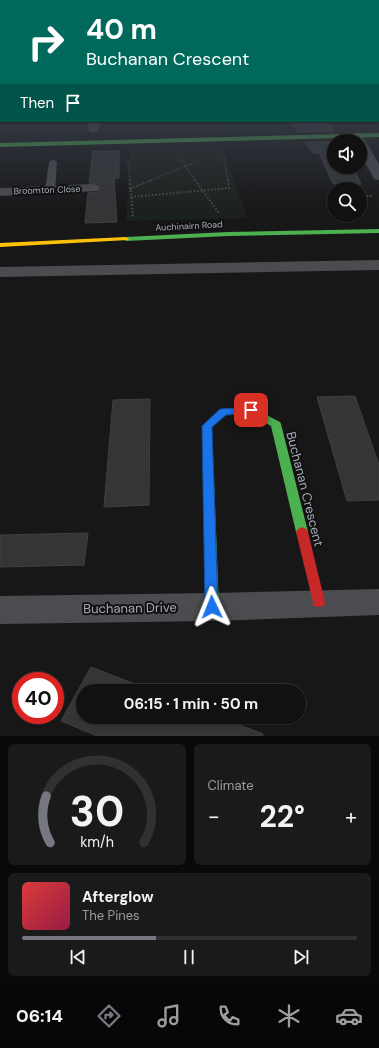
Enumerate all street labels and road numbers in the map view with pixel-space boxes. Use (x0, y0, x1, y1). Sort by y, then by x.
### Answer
street label: Broomton Close (13, 183, 81, 197)
street label: Auchinairn Road (155, 218, 223, 234)
street label: Buchanan Crescent (282, 430, 328, 548)
street label: Buchanan Drive (83, 599, 177, 617)

